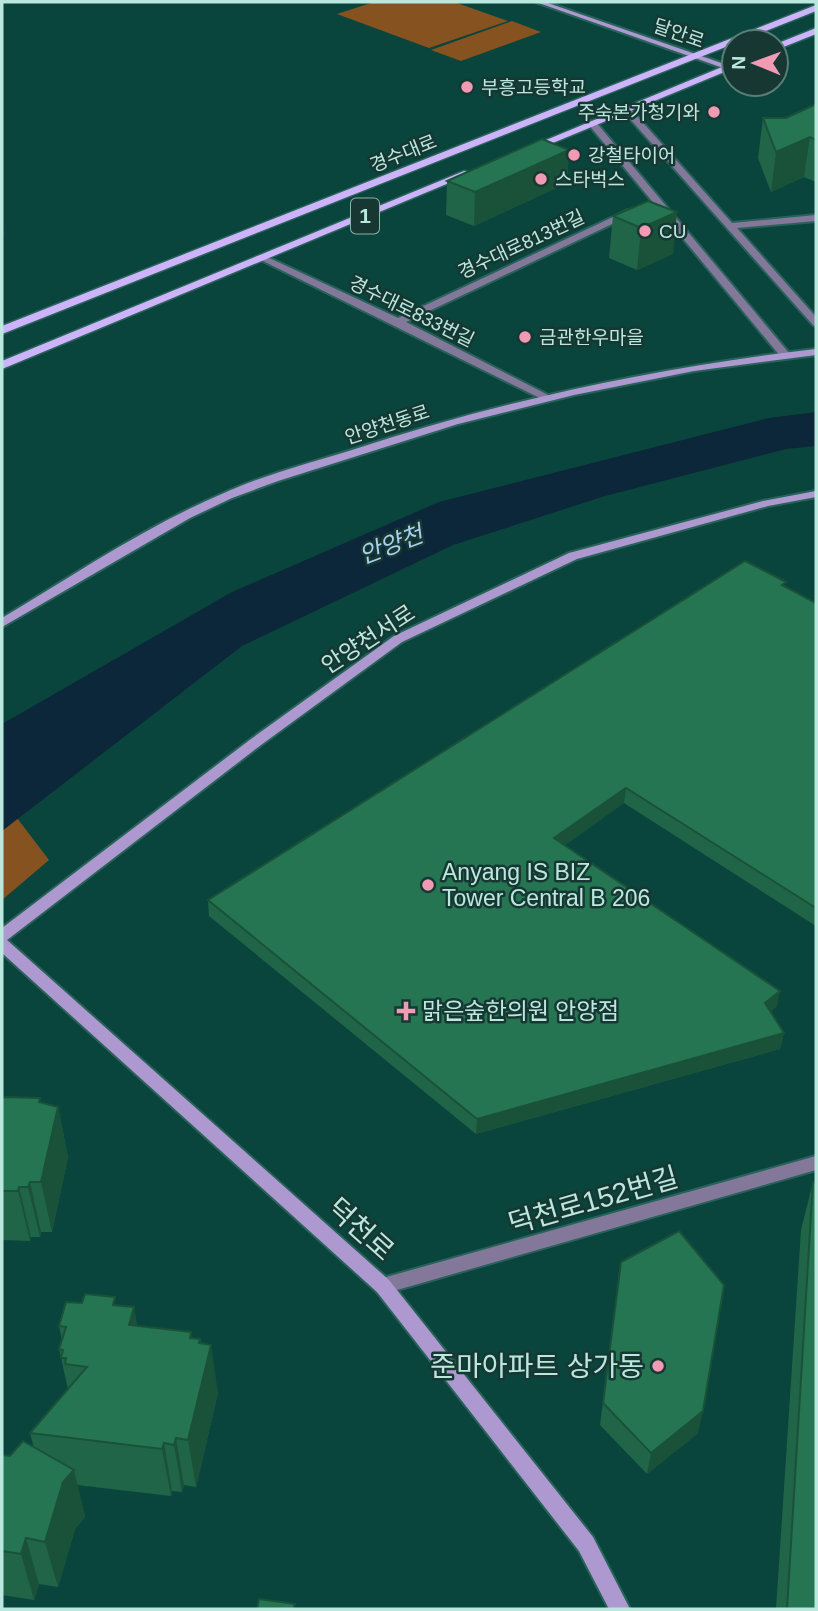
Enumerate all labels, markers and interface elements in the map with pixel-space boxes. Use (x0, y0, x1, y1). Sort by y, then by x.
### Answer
street label: 달안로 (651, 15, 707, 52)
north arrow (720, 28, 790, 98)
text: N (728, 56, 749, 70)
place label: 부흥고등학교 (481, 77, 586, 98)
marker: 부흥고등학교 (459, 79, 475, 95)
place label: 주숙본가청기와 (578, 102, 700, 123)
marker: 주숙본가청기와 (706, 104, 722, 120)
street label: 경수대로 (367, 131, 440, 176)
place label: 강철타이어 (588, 145, 675, 166)
marker: 강철타이어 (566, 147, 582, 163)
place label: 스타벅스 (555, 169, 625, 190)
marker: 스타벅스 (533, 171, 549, 187)
road number: 1 (351, 198, 379, 234)
street label: 경수대로813번길 (455, 206, 588, 283)
place label: CU (659, 221, 686, 242)
marker: CU (637, 223, 653, 239)
street label: 경수대로833번길 (346, 272, 478, 351)
place label: 금관한우마을 (539, 327, 644, 348)
marker: 금관한우마을 (517, 329, 533, 345)
street label: 안양천동로 (342, 401, 432, 448)
water label: 안양천 (355, 519, 429, 569)
street label: 안양천서로 (317, 599, 419, 679)
place label: Anyang IS BIZ Tower Central B 206 (442, 859, 650, 911)
marker: Anyang IS BIZ Tower Central B 206 (420, 877, 436, 893)
place label: 맑은숲한의원 안양점 (422, 998, 619, 1024)
marker: 맑은숲한의원 안양점 (396, 1001, 416, 1021)
street label: 덕천로152번길 (504, 1161, 682, 1240)
street label: 덕천로 (322, 1192, 400, 1267)
place label: 준마아파트 상가동 (430, 1351, 644, 1382)
marker: 준마아파트 상가동 (650, 1358, 666, 1374)

